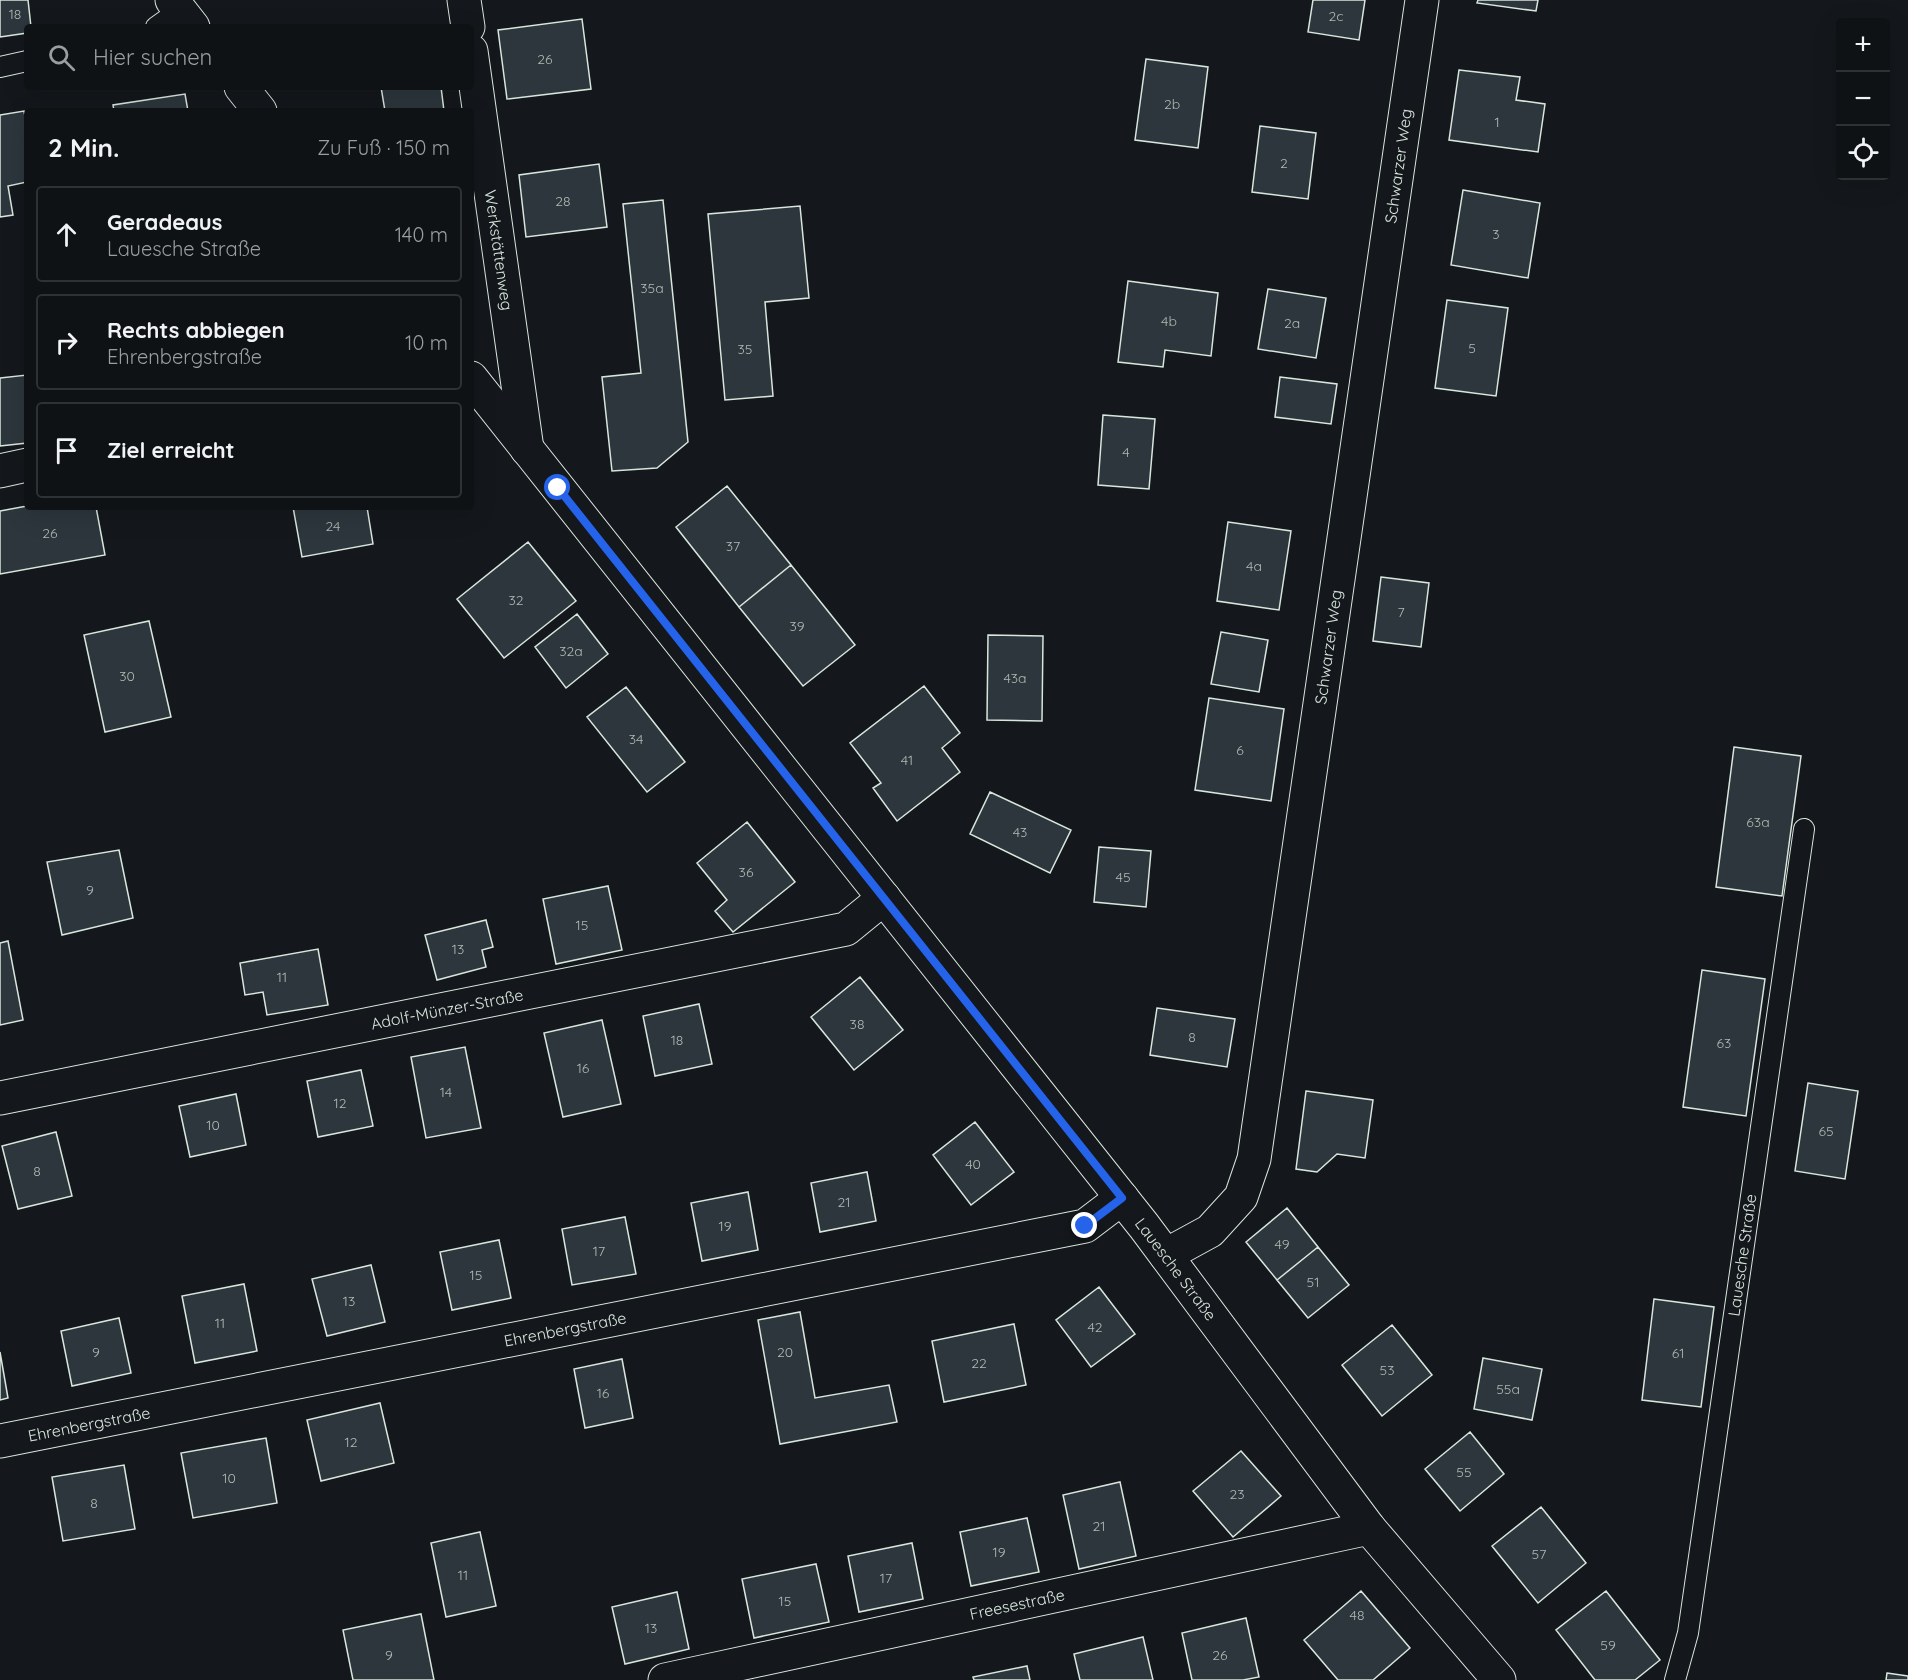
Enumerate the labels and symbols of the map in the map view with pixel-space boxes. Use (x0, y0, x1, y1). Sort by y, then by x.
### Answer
house number: 18 (9, 5, 21, 23)
house number: 2c (1328, 7, 1344, 25)
house number: 26 (537, 50, 553, 68)
house number: 2b (1164, 95, 1180, 113)
street label: Schwarzer Weg (1380, 107, 1416, 225)
house number: 1 (1494, 113, 1500, 131)
house number: 2 (1280, 154, 1288, 172)
street label: Werkstättenweg (481, 188, 517, 312)
house number: 28 (555, 192, 571, 210)
house number: 3 (1492, 225, 1500, 243)
house number: 35a (640, 279, 664, 297)
house number: 4b (1161, 312, 1177, 330)
house number: 2a (1284, 314, 1300, 332)
house number: 5 (1468, 339, 1476, 357)
house number: 35 (738, 340, 752, 358)
house number: 4 (1122, 443, 1130, 461)
route start (544, 474, 570, 500)
house number: 24 (326, 517, 340, 535)
house number: 26 (42, 524, 58, 542)
house number: 37 (726, 537, 740, 555)
house number: 4a (1246, 557, 1262, 575)
street label: Schwarzer Weg (1310, 588, 1346, 706)
house number: 32 (508, 591, 524, 609)
house number: 7 (1397, 603, 1405, 621)
house number: 39 (789, 617, 805, 635)
house number: 32a (559, 642, 583, 660)
house number: 30 (119, 667, 135, 685)
house number: 43a (1003, 669, 1027, 687)
house number: 34 (629, 730, 643, 748)
house number: 6 (1236, 741, 1244, 759)
house number: 41 (901, 751, 913, 769)
house number: 63a (1746, 813, 1770, 831)
house number: 43 (1013, 823, 1027, 841)
house number: 36 (739, 863, 754, 881)
house number: 45 (1115, 868, 1131, 886)
house number: 9 (86, 881, 94, 899)
house number: 15 (576, 916, 588, 934)
house number: 13 (452, 940, 464, 958)
house number: 11 (277, 968, 287, 986)
street label: Adolf-Münzer-Straße (369, 984, 525, 1034)
house number: 38 (850, 1015, 864, 1033)
house number: 8 (1188, 1028, 1196, 1046)
house number: 18 (671, 1031, 683, 1049)
house number: 63 (1717, 1034, 1731, 1052)
house number: 16 (577, 1059, 590, 1077)
house number: 14 (440, 1083, 452, 1101)
house number: 12 (334, 1094, 347, 1112)
house number: 10 (206, 1116, 220, 1134)
house number: 65 (1818, 1122, 1834, 1140)
house number: 40 (965, 1155, 981, 1173)
house number: 8 (33, 1162, 41, 1180)
house number: 21 (838, 1193, 850, 1211)
street label: Lauesche Straße (1724, 1193, 1760, 1317)
route end (1071, 1212, 1097, 1238)
street label: Lauesche Straße (1131, 1214, 1221, 1324)
house number: 19 (719, 1217, 732, 1235)
house number: 49 (1275, 1235, 1290, 1253)
house number: 17 (593, 1242, 605, 1260)
house number: 15 (470, 1266, 482, 1284)
house number: 51 (1307, 1273, 1319, 1291)
house number: 13 (343, 1292, 355, 1310)
street label: Ehrenbergstraße (502, 1307, 628, 1351)
house number: 11 (215, 1314, 225, 1332)
house number: 42 (1087, 1318, 1103, 1336)
house number: 9 (92, 1343, 100, 1361)
house number: 20 (777, 1343, 793, 1361)
house number: 61 (1672, 1344, 1684, 1362)
house number: 22 (971, 1354, 987, 1372)
house number: 53 (1380, 1361, 1394, 1379)
house number: 55a (1496, 1380, 1520, 1398)
house number: 16 (597, 1384, 610, 1402)
street label: Ehrenbergstraße (26, 1402, 152, 1446)
house number: 12 (345, 1433, 358, 1451)
house number: 55 (1456, 1463, 1472, 1481)
house number: 10 (222, 1469, 236, 1487)
house number: 23 (1229, 1485, 1245, 1503)
house number: 8 (90, 1494, 98, 1512)
house number: 21 (1093, 1517, 1105, 1535)
house number: 19 (993, 1543, 1006, 1561)
house number: 57 (1532, 1545, 1546, 1563)
house number: 11 (458, 1566, 468, 1584)
house number: 17 (880, 1569, 892, 1587)
street label: Freesestraße (968, 1584, 1066, 1624)
house number: 15 (779, 1592, 791, 1610)
house number: 48 (1350, 1606, 1364, 1624)
house number: 13 (645, 1619, 657, 1637)
house number: 59 (1600, 1636, 1616, 1654)
house number: 9 (385, 1646, 393, 1664)
house number: 26 (1212, 1646, 1228, 1664)

